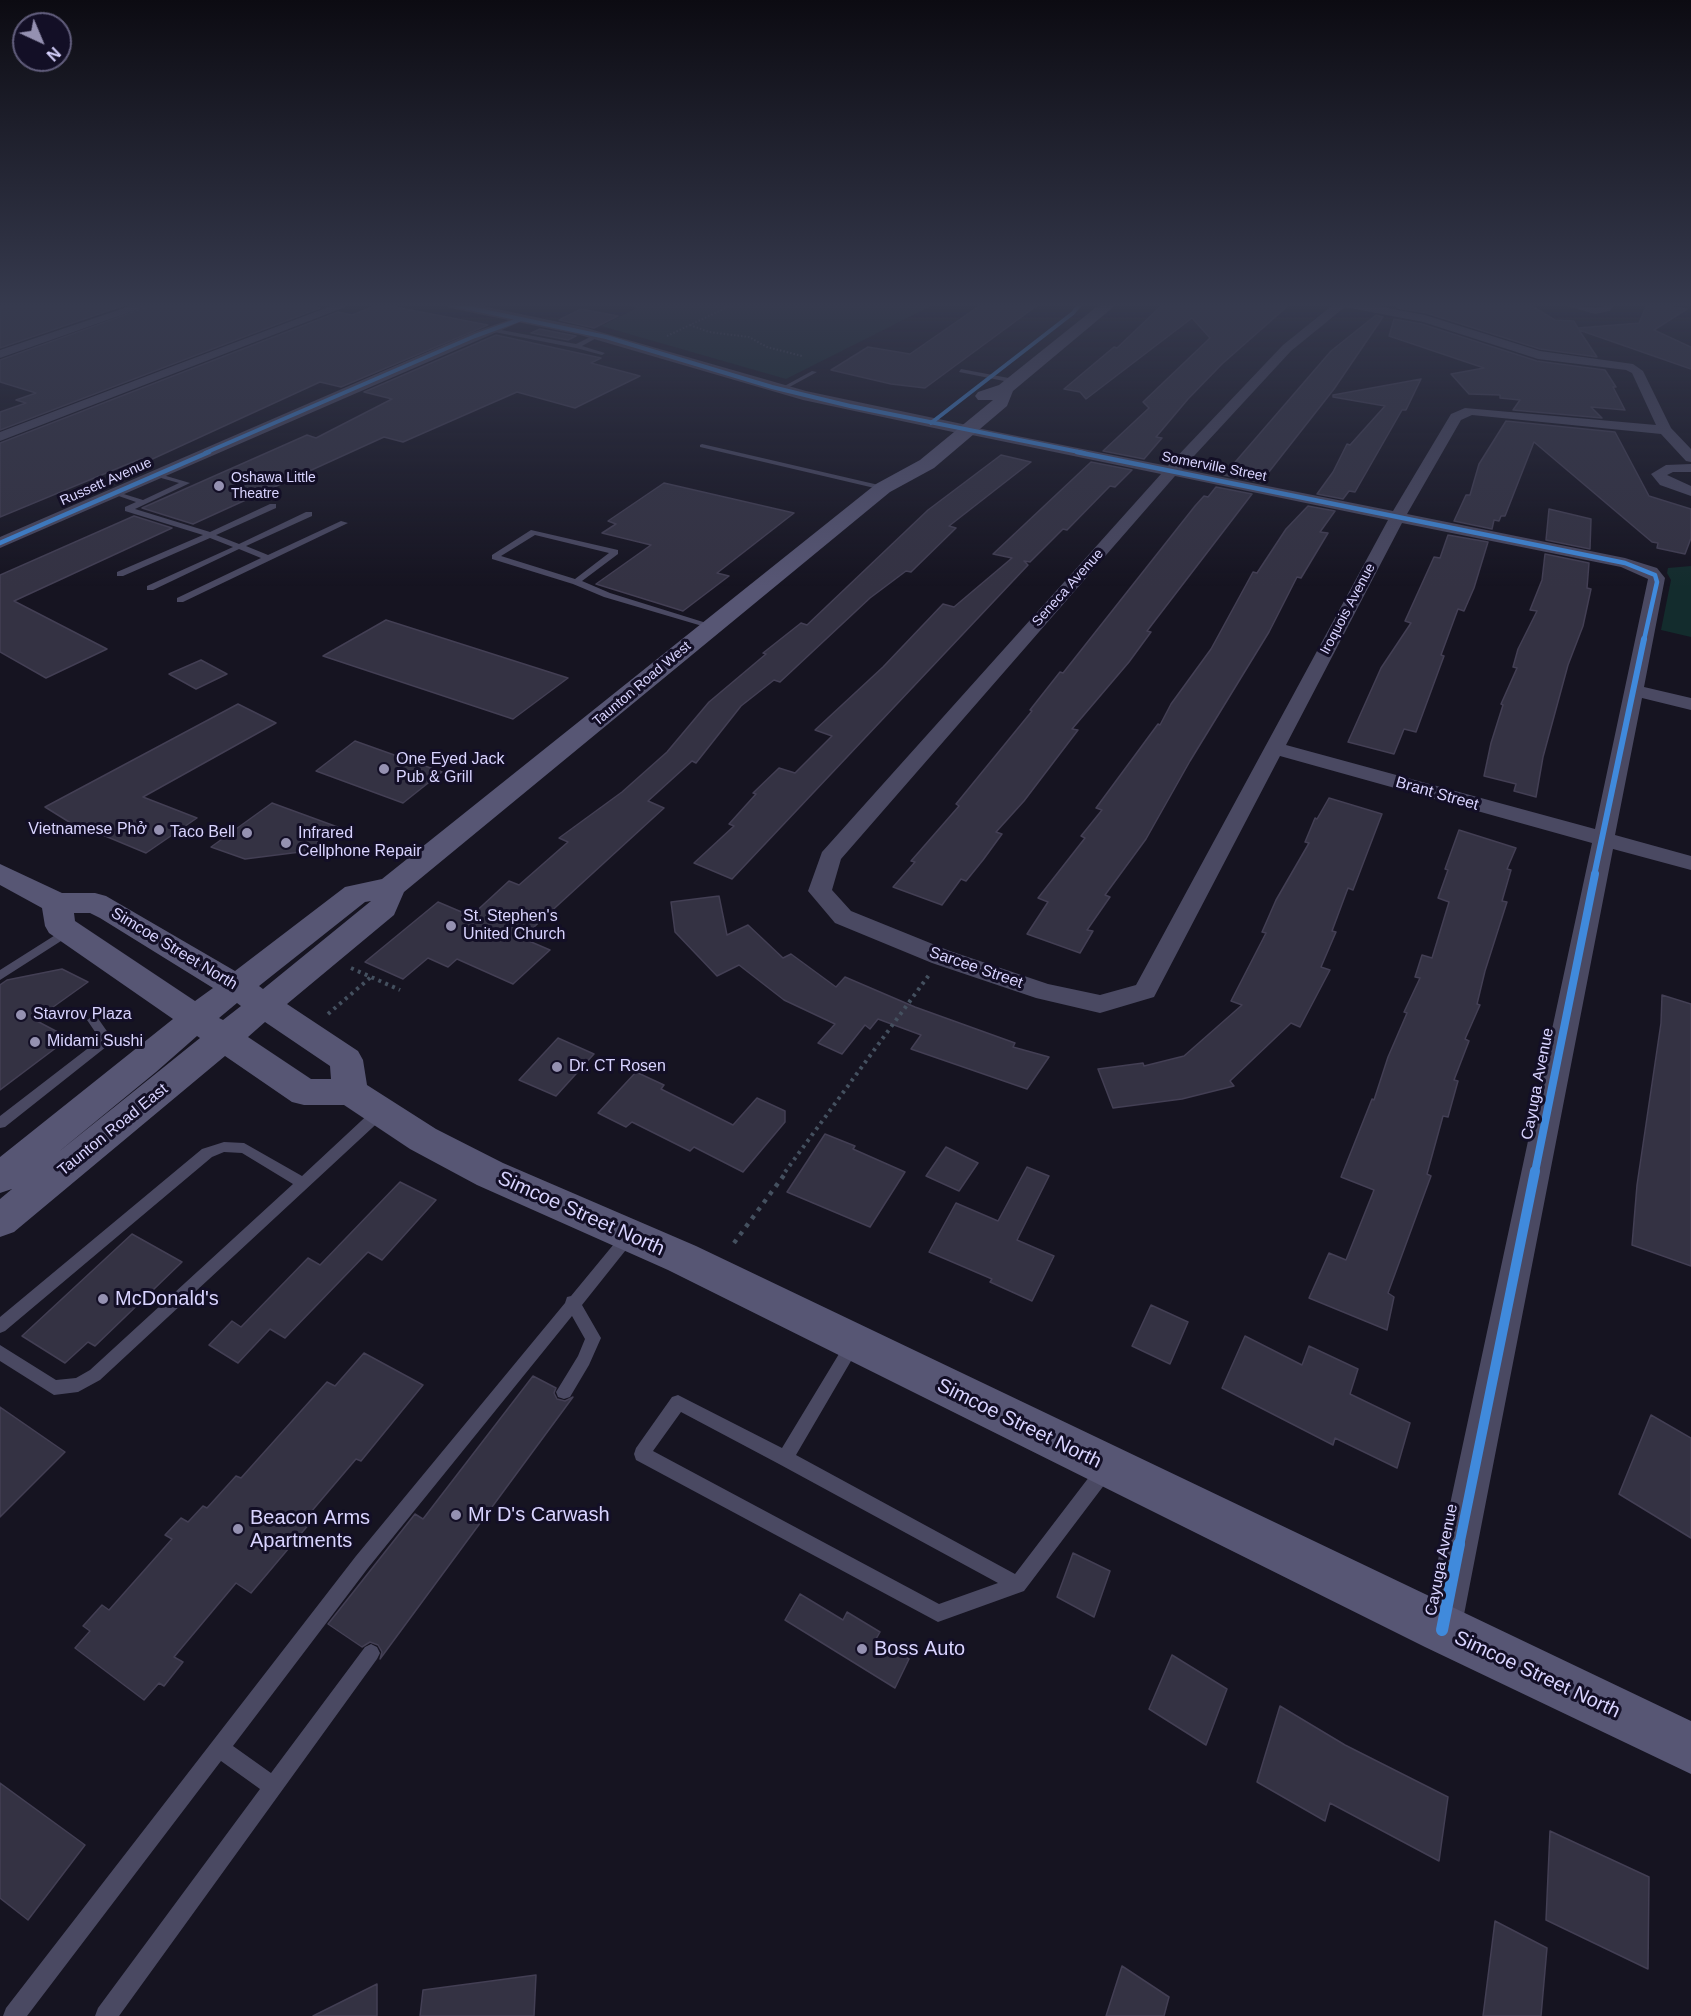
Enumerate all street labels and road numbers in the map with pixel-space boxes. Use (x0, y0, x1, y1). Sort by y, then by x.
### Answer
street label: Somerville Street (1160, 449, 1268, 485)
street label: Russett Avenue (58, 454, 154, 510)
street label: Seneca Avenue (1029, 546, 1107, 630)
street label: Iroquois Avenue (1317, 561, 1379, 657)
street label: Taunton Road West (590, 638, 694, 730)
street label: Brant Street (1393, 773, 1481, 815)
street label: Simcoe Street North (107, 904, 241, 994)
street label: Sarcee Street (927, 943, 1025, 993)
street label: Cayuga Avenue (1518, 1026, 1558, 1142)
street label: Taunton Road East (54, 1080, 172, 1180)
street label: Simcoe Street North (494, 1166, 668, 1262)
street label: Simcoe Street North (933, 1374, 1105, 1474)
street label: Cayuga Avenue (1422, 1502, 1462, 1618)
street label: Simcoe Street North (1450, 1626, 1624, 1724)

